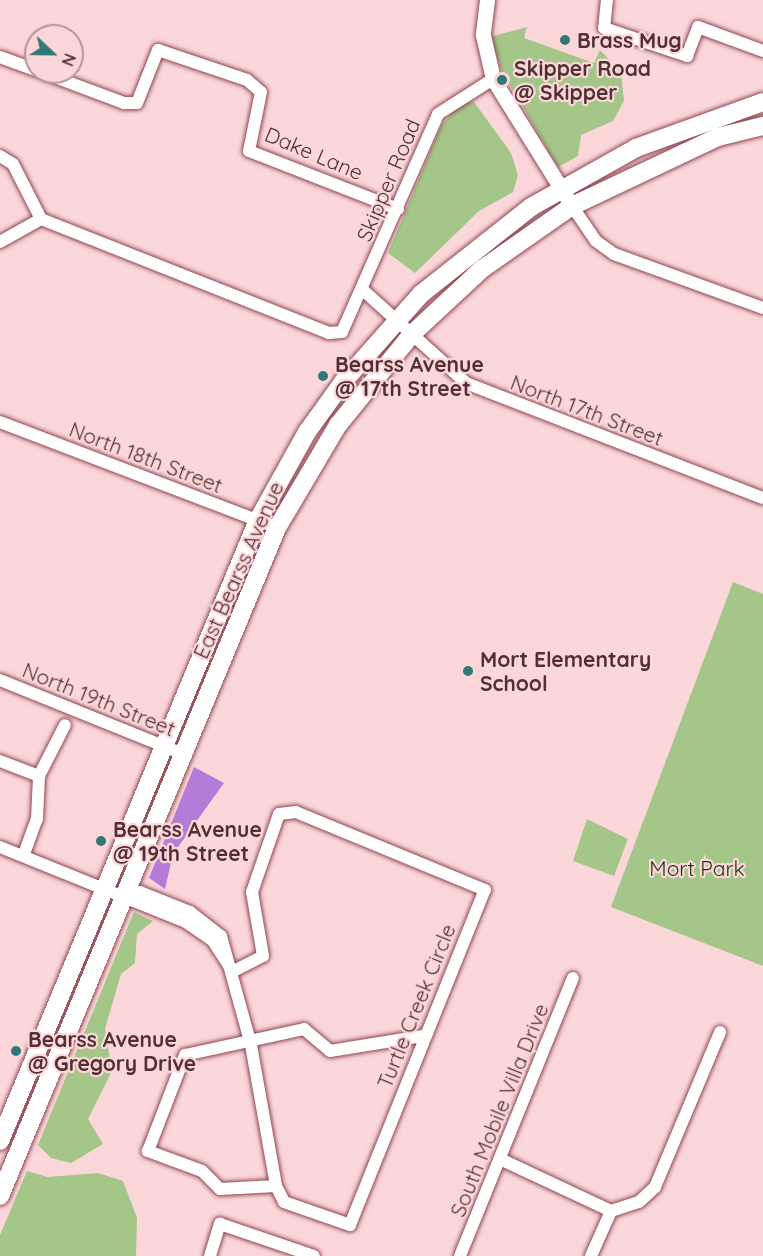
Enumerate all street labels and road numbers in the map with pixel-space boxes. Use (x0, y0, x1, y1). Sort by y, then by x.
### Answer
street label: Skipper Road (351, 115, 425, 245)
street label: Dake Lane (261, 121, 367, 185)
street label: North 17th Street (507, 369, 667, 451)
street label: North 18th Street (66, 416, 226, 498)
street label: East Bearss Avenue (188, 478, 288, 662)
street label: North 19th Street (19, 657, 179, 741)
street label: Turtle Creek Circle (372, 920, 460, 1092)
street label: South Mobile Villa Drive (445, 1000, 553, 1220)

